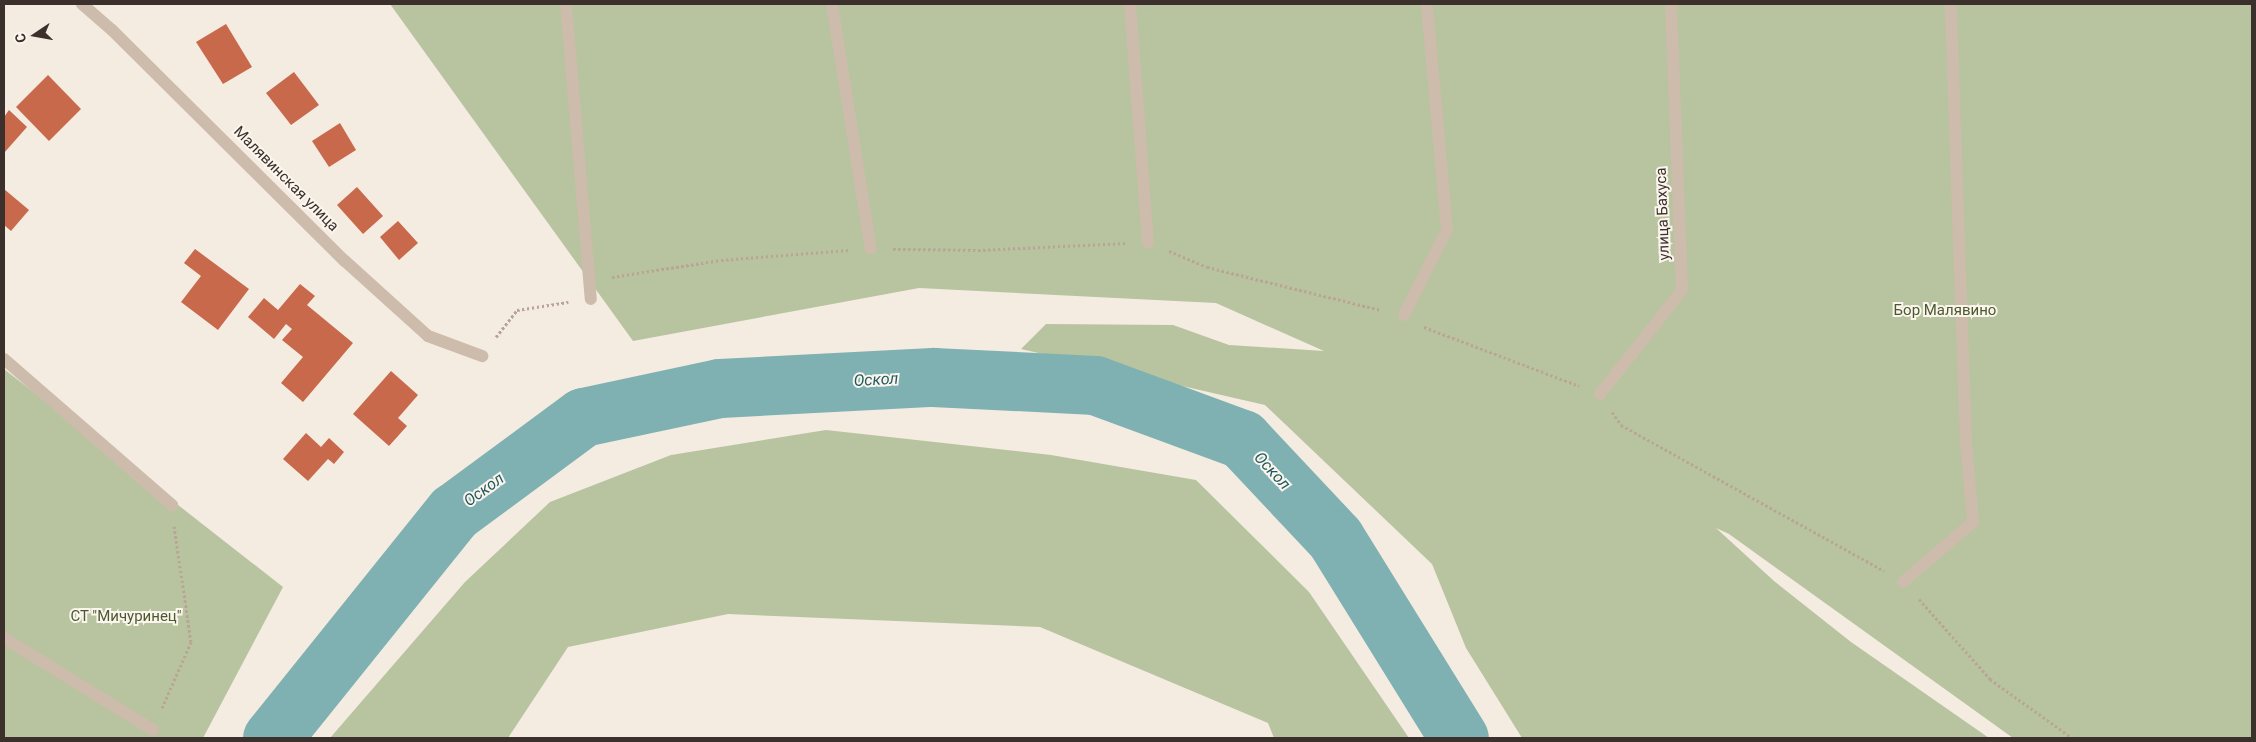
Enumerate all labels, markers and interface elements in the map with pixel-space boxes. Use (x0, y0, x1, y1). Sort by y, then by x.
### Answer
north arrow (10, 10, 60, 60)
text: С (12, 32, 29, 44)
street label: Малявинская улица (230, 123, 342, 235)
street label: улица Бахуса (1652, 167, 1674, 261)
park label: Бор Малявино (1894, 302, 1996, 320)
water label: Оскол (853, 369, 899, 391)
water label: Оскол (1250, 448, 1294, 494)
water label: Оскол (460, 469, 508, 511)
park label: СТ "Мичуринец" (70, 608, 182, 626)

